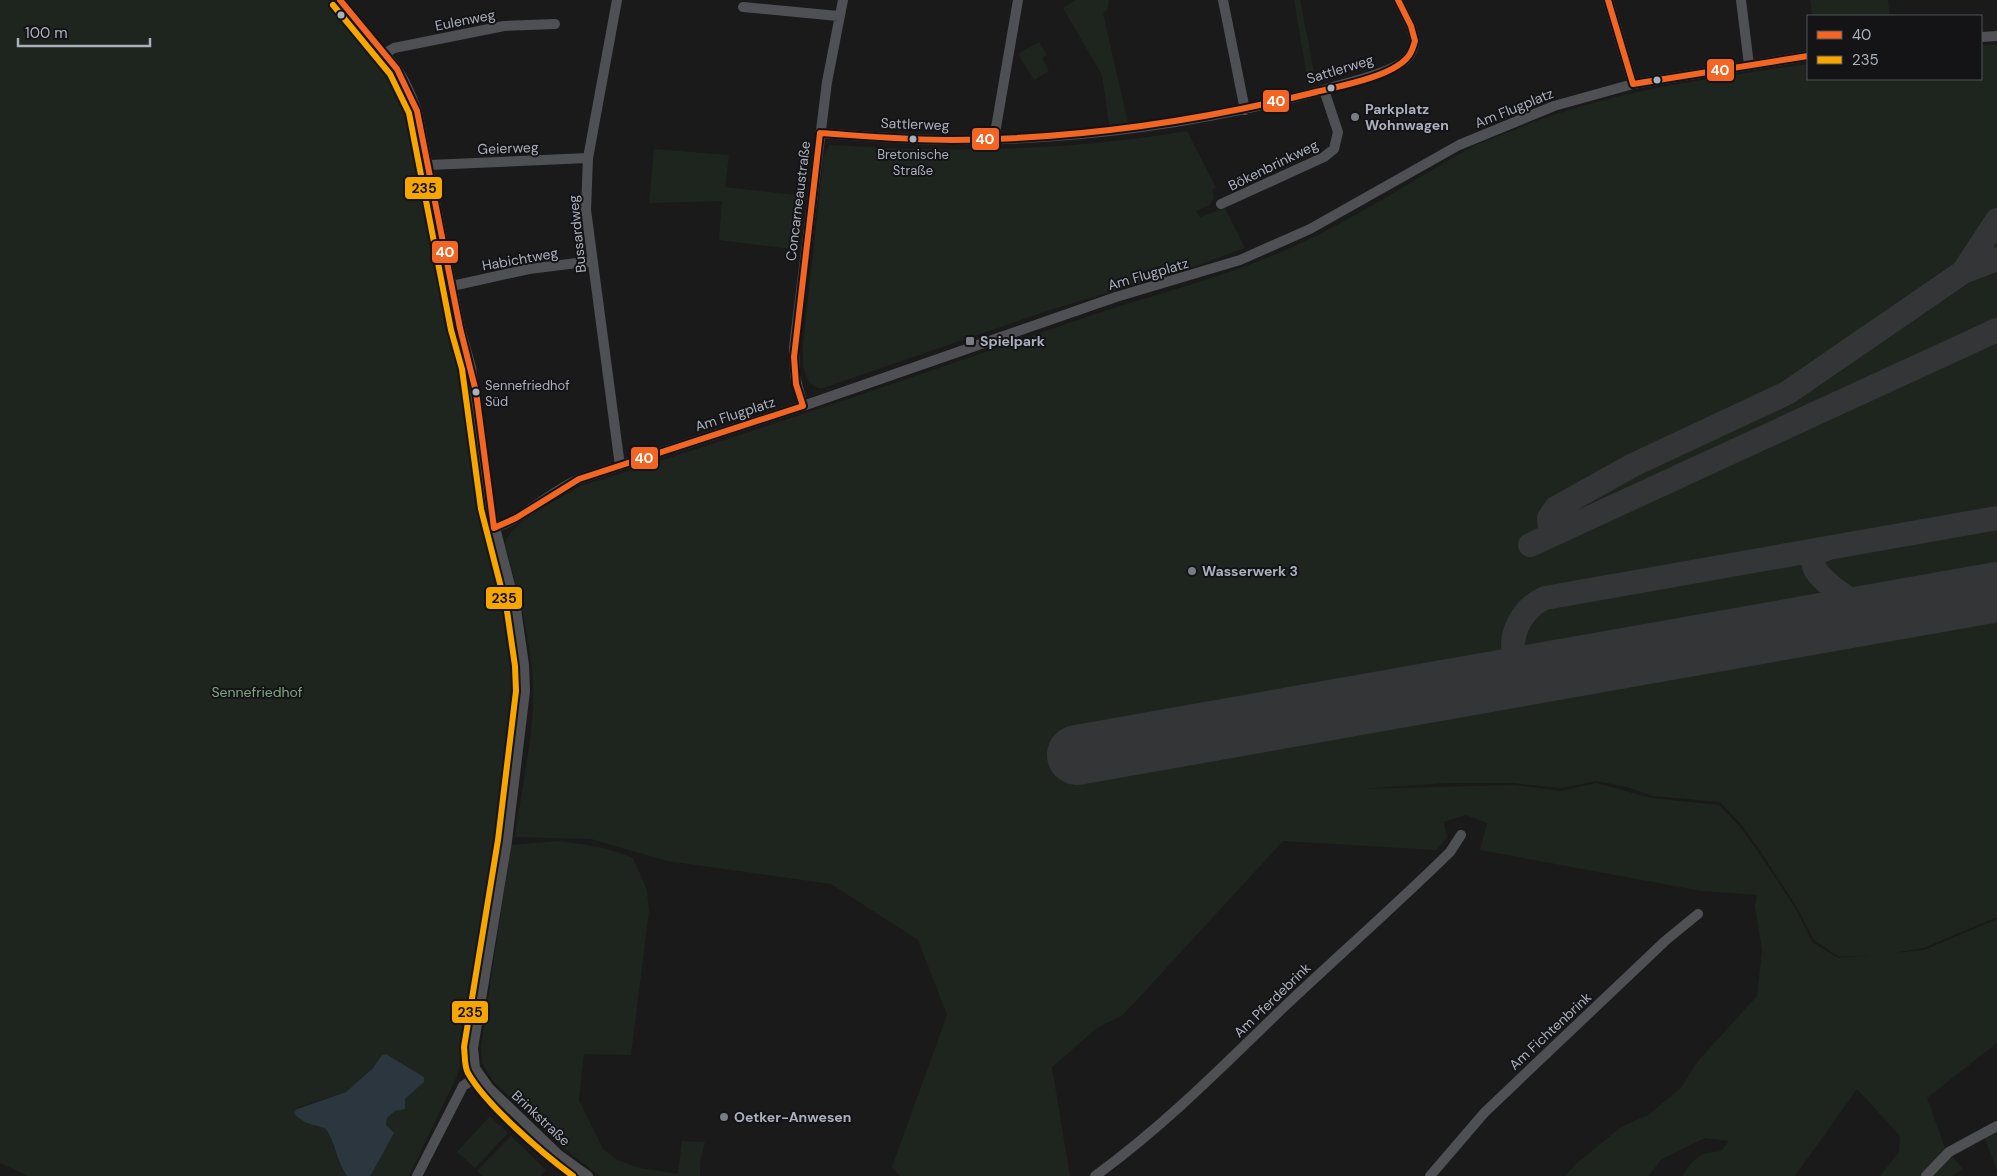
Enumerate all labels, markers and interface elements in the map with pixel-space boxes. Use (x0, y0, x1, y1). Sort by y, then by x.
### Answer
street label: Eulenweg (433, 5, 497, 35)
unlabelled marker (336, 10, 346, 20)
scale bar (18, 15, 150, 47)
legend (1807, 15, 1982, 80)
text: 100 m (25, 23, 68, 43)
text: 40 (1852, 25, 1871, 45)
street label: Sattlerweg (1304, 50, 1376, 88)
text: 235 (1852, 50, 1879, 70)
line badge: 40 (1706, 58, 1735, 82)
text: 40 (1711, 61, 1730, 79)
unlabelled marker (1652, 75, 1662, 85)
unlabelled marker (1326, 83, 1336, 93)
street label: Am Flugplatz (1472, 84, 1556, 132)
line badge: 40 (1262, 89, 1290, 113)
text: 40 (1267, 92, 1286, 110)
place label: Parkplatz Wohnwagen (1365, 100, 1449, 134)
marker: Parkplatz Wohnwagen (1349, 111, 1361, 123)
street label: Sattlerweg (880, 114, 950, 134)
line badge: 40 (971, 127, 1000, 151)
text: 40 (976, 130, 995, 148)
marker: Bretonische Straße (908, 134, 918, 144)
street label: Bökenbrinkweg (1225, 135, 1321, 195)
street label: Geierweg (477, 138, 539, 158)
street label: Concarneaustraße (782, 140, 814, 262)
place label: Bretonische Straße (877, 146, 949, 179)
line badge: 235 (404, 176, 443, 200)
text: 235 (411, 179, 437, 197)
street label: Bussardweg (564, 194, 590, 274)
line badge: 40 (431, 240, 459, 264)
text: 40 (436, 243, 455, 261)
street label: Habichtweg (481, 243, 560, 275)
street label: Am Flugplatz (1106, 254, 1190, 294)
place label: Spielpark (980, 332, 1045, 350)
marker: Spielpark (964, 335, 976, 347)
place label: Sennefriedhof Süd (485, 377, 570, 410)
marker: Sennefriedhof Süd (471, 387, 481, 397)
street label: Am Flugplatz (693, 393, 777, 435)
line badge: 40 (630, 446, 659, 470)
text: 40 (635, 449, 654, 467)
place label: Wasserwerk 3 (1202, 562, 1298, 580)
marker: Wasserwerk 3 (1186, 565, 1198, 577)
line badge: 235 (485, 586, 523, 610)
text: 235 (491, 589, 517, 607)
park label: Sennefriedhof (211, 683, 303, 701)
street label: Am Pferdebrink (1230, 959, 1314, 1041)
street label: Am Fichtenbrink (1505, 988, 1595, 1074)
line badge: 235 (451, 1000, 489, 1024)
text: 235 (457, 1003, 483, 1021)
street label: Brinkstraße (508, 1086, 574, 1150)
place label: Oetker-Anwesen (734, 1108, 851, 1126)
marker: Oetker-Anwesen (718, 1111, 730, 1123)

